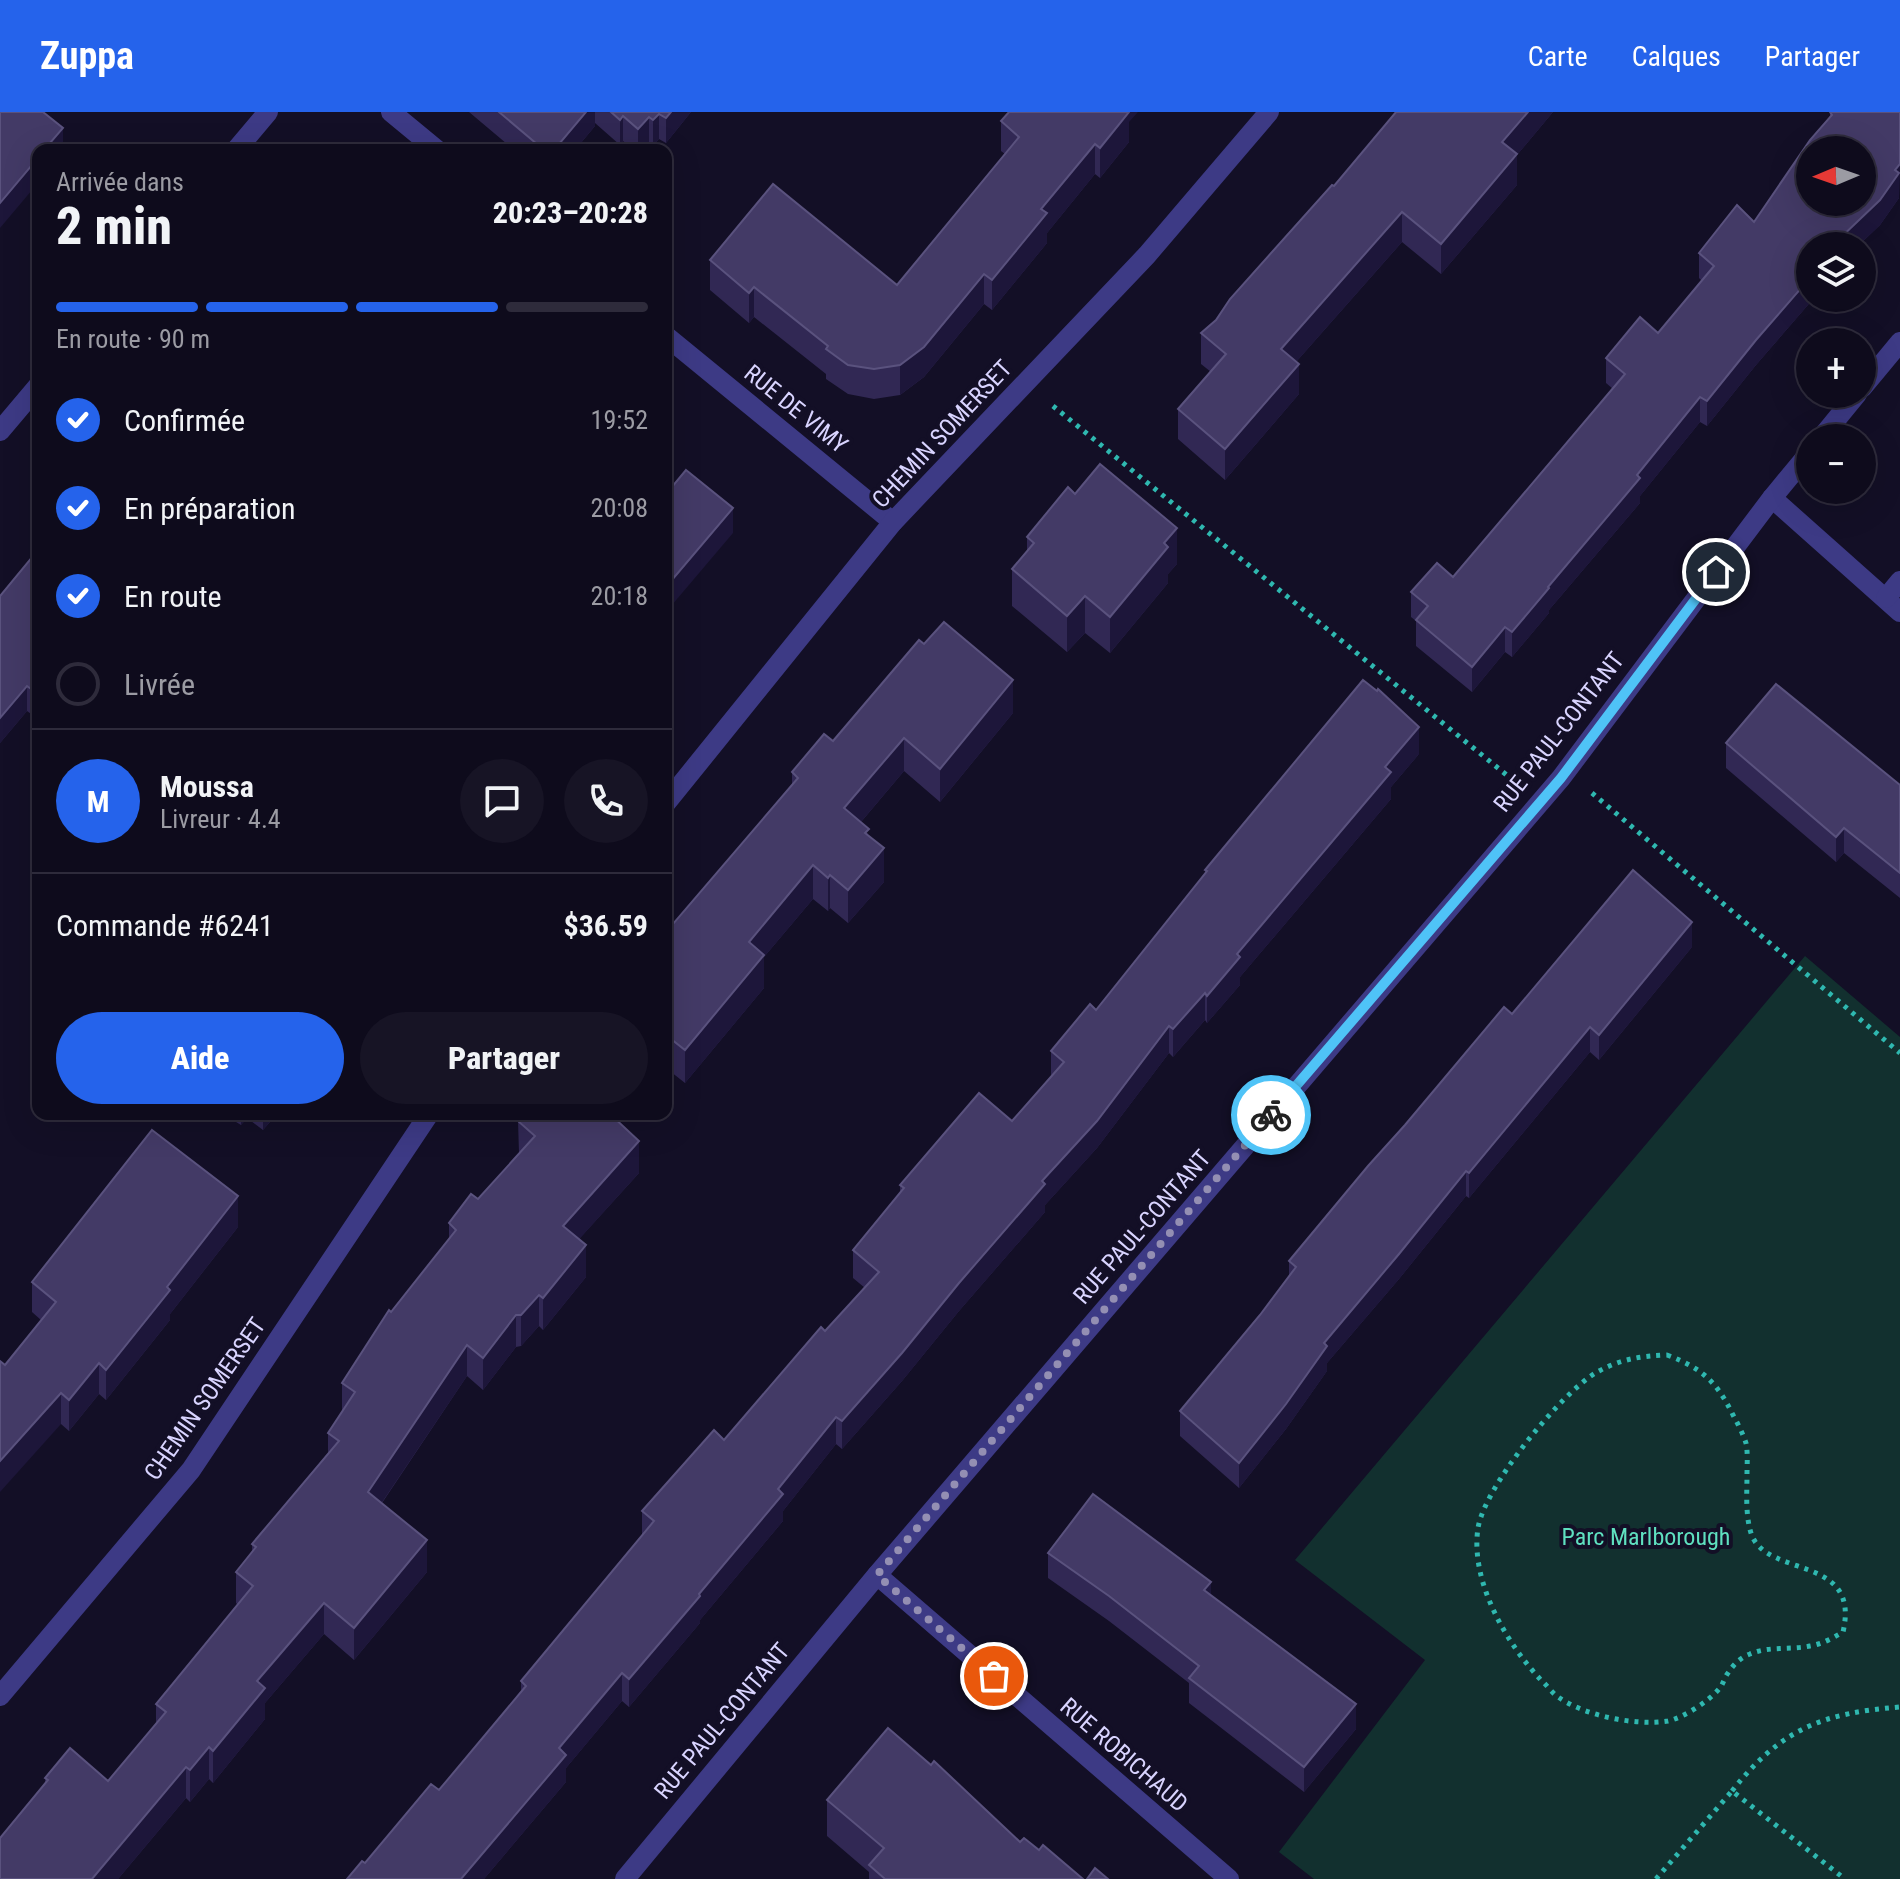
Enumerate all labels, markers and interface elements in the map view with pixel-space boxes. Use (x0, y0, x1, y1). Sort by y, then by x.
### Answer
text: Zuppa (40, 34, 134, 78)
text: Carte (1528, 40, 1588, 73)
text: Calques (1632, 40, 1721, 73)
text: Partager (1765, 40, 1860, 73)
north arrow (1796, 136, 1876, 216)
map controls (1796, 136, 1876, 504)
text: Arrivée dans (56, 167, 184, 197)
text: 20:23–20:28 (493, 195, 648, 230)
text: 2 min (56, 196, 172, 257)
button: layers (1796, 232, 1876, 312)
text: En route · 90 m (56, 324, 210, 354)
button: + (1796, 328, 1876, 408)
street label: CHEMIN SOMERSET (866, 354, 1018, 514)
street label: RUE DE VIMY (739, 359, 854, 459)
icon: check (56, 398, 100, 442)
text: Confirmée (124, 403, 245, 438)
text: 19:52 (591, 405, 648, 435)
button: − (1796, 424, 1876, 504)
icon: check (56, 486, 100, 530)
text: En préparation (124, 491, 296, 526)
text: 20:08 (591, 493, 648, 523)
pin (1682, 538, 1750, 606)
icon: home (1694, 550, 1738, 594)
icon: check (56, 574, 100, 618)
text: En route (124, 579, 222, 614)
text: 20:18 (591, 581, 648, 611)
street label: RUE PAUL-CONTANT (1488, 647, 1630, 817)
text: Livrée (124, 667, 195, 702)
button: chat (460, 759, 544, 843)
button: phone (564, 759, 648, 843)
text: Moussa (160, 769, 254, 804)
text: M (87, 784, 109, 819)
text: Livreur · 4.4 (160, 804, 281, 834)
text: Commande #6241 (56, 908, 274, 943)
text: $36.59 (563, 908, 648, 943)
button: Aide (56, 1012, 344, 1104)
button: Partager (360, 1012, 648, 1104)
courier (1231, 1075, 1311, 1155)
icon: bike (1249, 1093, 1293, 1137)
street label: RUE PAUL-CONTANT (1068, 1144, 1216, 1310)
street label: CHEMIN SOMERSET (139, 1312, 271, 1486)
park label: Parc Marlborough (1562, 1523, 1730, 1551)
street label: RUE PAUL-CONTANT (649, 1637, 795, 1805)
pin (960, 1642, 1028, 1710)
icon: bag (972, 1654, 1016, 1698)
street label: RUE ROBICHAUD (1055, 1692, 1193, 1818)

